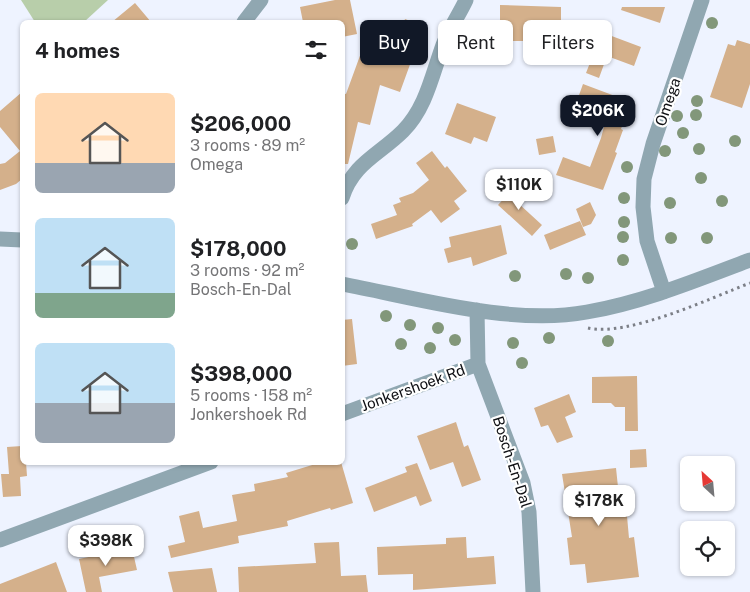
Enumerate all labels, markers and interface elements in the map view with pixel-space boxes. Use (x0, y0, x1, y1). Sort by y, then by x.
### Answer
chip: Buy (360, 20, 428, 65)
chip: Rent (438, 20, 513, 65)
chip: Filters (523, 20, 612, 65)
icon: filters (302, 36, 330, 64)
text: 4 homes (35, 38, 120, 63)
street label: Omega (651, 76, 684, 128)
pin: $206K (563, 94, 633, 137)
text: $206K (571, 101, 625, 120)
text: $206,000 (190, 111, 291, 136)
icon: home (75, 113, 135, 173)
text: 3 rooms · 89 m² (190, 136, 305, 155)
text: Omega (190, 155, 243, 174)
pin: $110K (484, 168, 554, 211)
text: $110K (496, 175, 542, 194)
text: $178,000 (190, 236, 287, 261)
icon: home (75, 238, 135, 298)
text: 3 rooms · 92 m² (190, 261, 304, 280)
text: Bosch-En-Dal (190, 280, 292, 299)
text: $398,000 (190, 361, 292, 386)
street label: Jonkershoek Rd (358, 361, 467, 414)
icon: home (75, 363, 135, 423)
text: 5 rooms · 158 m² (190, 386, 312, 405)
text: Jonkershoek Rd (190, 405, 307, 424)
street label: Bosch-En-Dal (490, 414, 535, 510)
north arrow (680, 456, 735, 511)
map controls (680, 456, 735, 576)
pin: $178K (564, 484, 634, 527)
text: $178K (574, 491, 624, 510)
button: locate (680, 521, 735, 576)
pin: $398K (71, 524, 141, 567)
text: $398K (79, 531, 133, 550)

